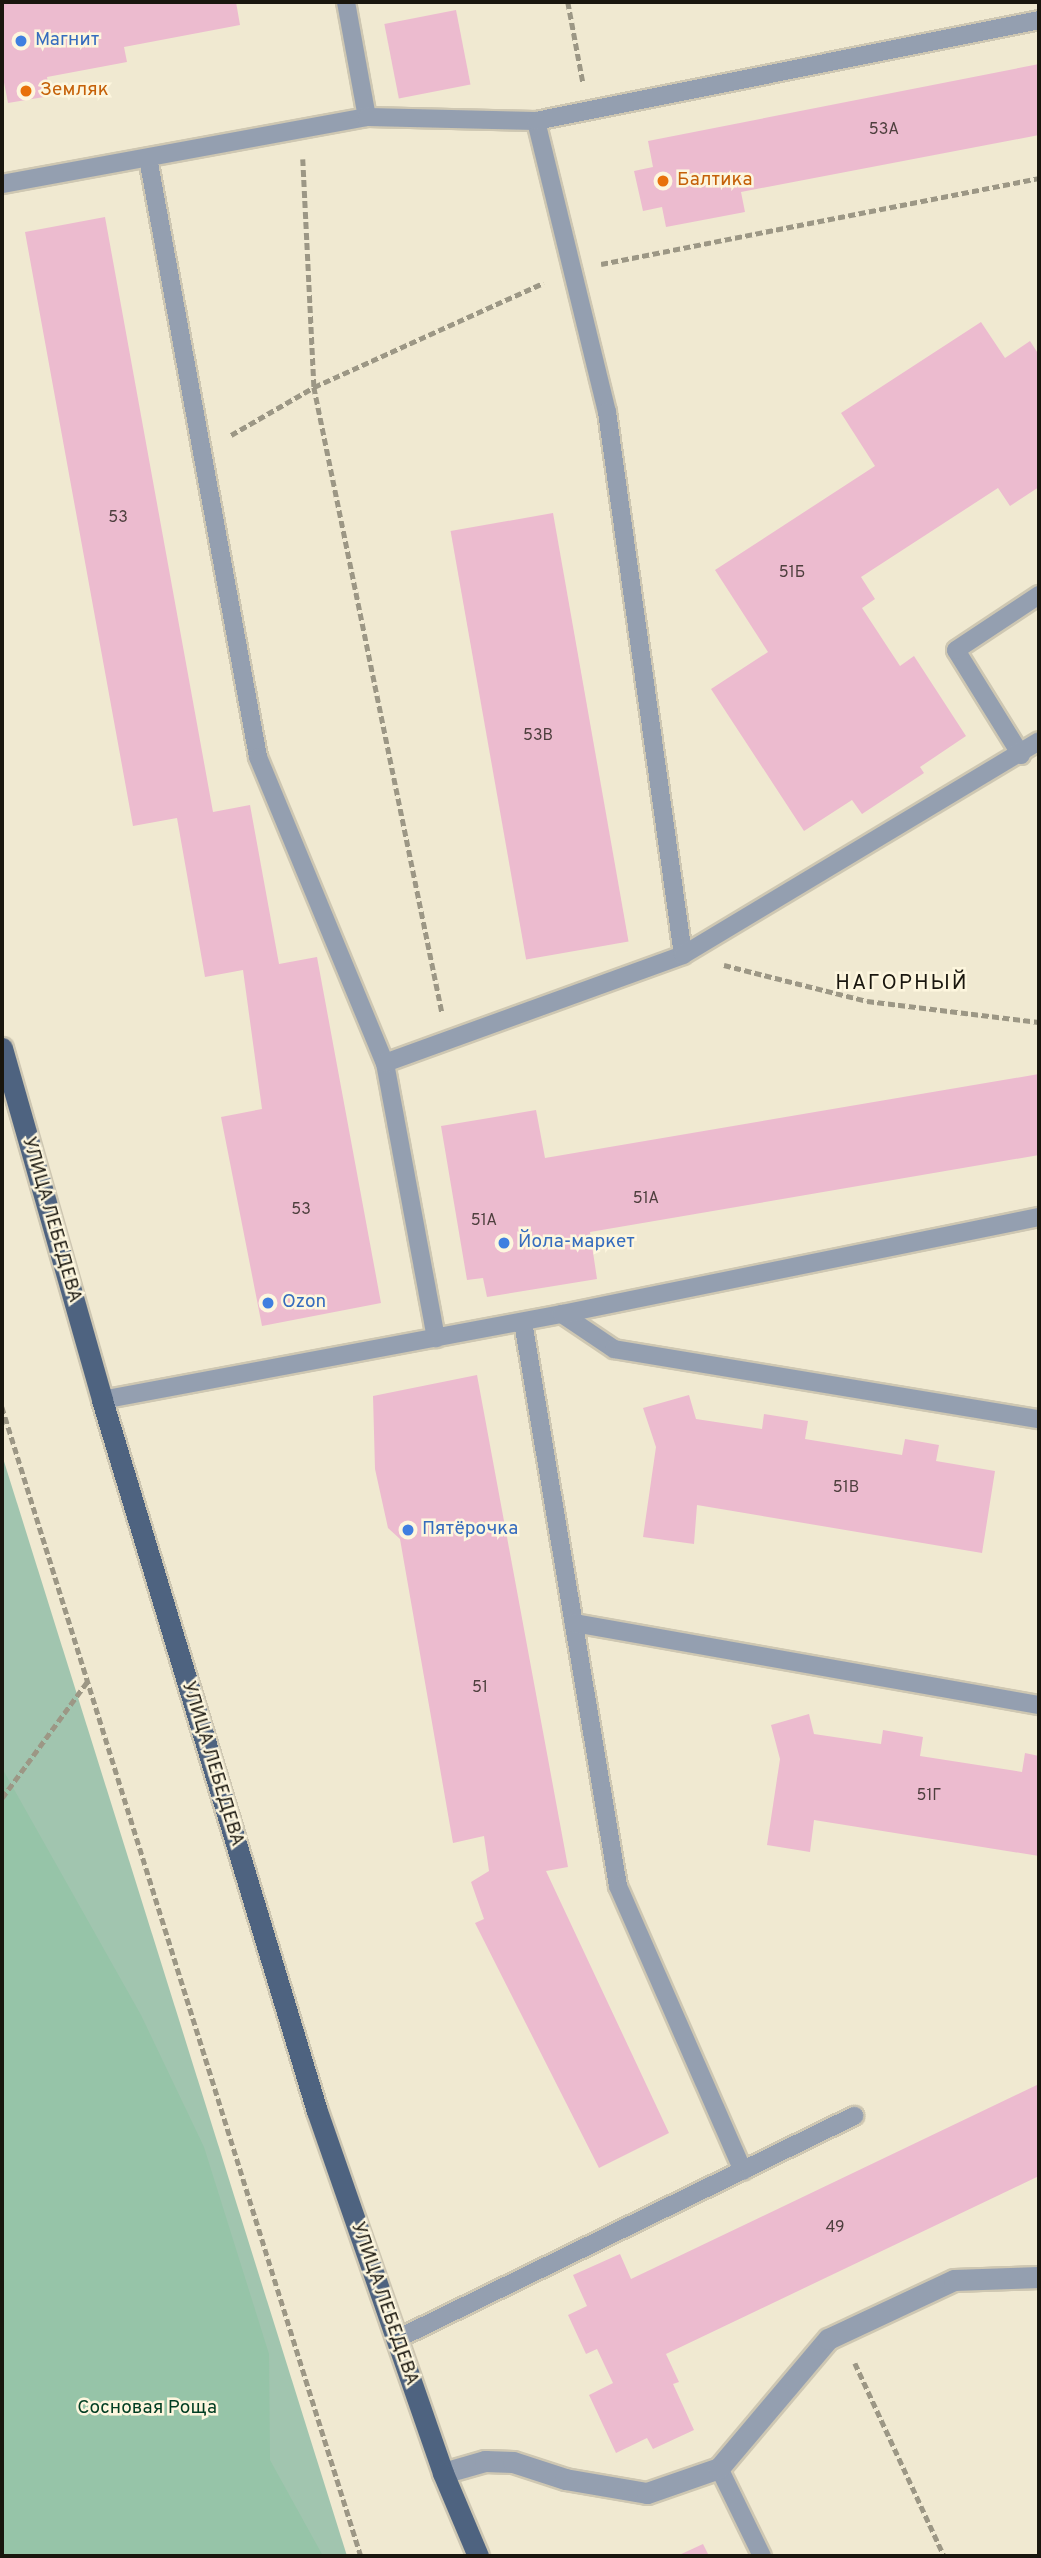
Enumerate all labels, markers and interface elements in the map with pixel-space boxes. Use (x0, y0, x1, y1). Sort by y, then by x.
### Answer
place label: Магнит (35, 30, 99, 52)
marker: Магнит (13, 33, 29, 49)
place label: Земляк (40, 80, 109, 102)
marker: Земляк (18, 83, 34, 99)
house number: 53А (869, 120, 899, 140)
place label: Балтика (677, 170, 752, 192)
marker: Балтика (655, 173, 671, 189)
house number: 53 (108, 508, 128, 528)
house number: 51Б (779, 563, 805, 583)
house number: 53В (523, 726, 553, 746)
district label: НАГОРНЫЙ (836, 971, 968, 997)
street label: УЛИЦА ЛЕБЕДЕВА (16, 1134, 86, 1306)
house number: 51А (633, 1189, 659, 1209)
house number: 53 (291, 1200, 311, 1220)
house number: 51А (471, 1211, 497, 1231)
place label: Йола-маркет (518, 1232, 635, 1254)
marker: Йола-маркет (496, 1235, 512, 1251)
place label: Ozon (282, 1292, 326, 1314)
marker: Ozon (260, 1295, 276, 1311)
house number: 51В (833, 1478, 859, 1498)
place label: Пятёрочка (422, 1519, 518, 1541)
marker: Пятёрочка (400, 1522, 416, 1538)
street label: УЛИЦА ЛЕБЕДЕВА (176, 1678, 248, 1850)
house number: 51 (472, 1678, 488, 1698)
house number: 51Г (917, 1786, 941, 1806)
house number: 49 (825, 2218, 845, 2238)
street label: УЛИЦА ЛЕБЕДЕВА (345, 2219, 423, 2389)
park label: Сосновая Роща (77, 2398, 217, 2420)

